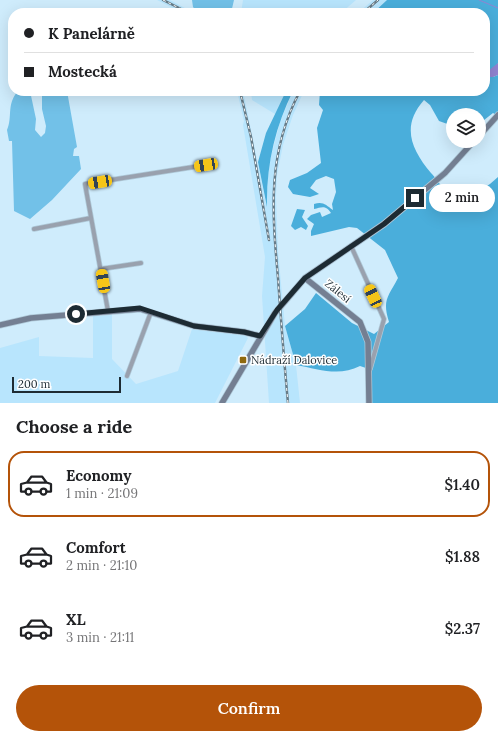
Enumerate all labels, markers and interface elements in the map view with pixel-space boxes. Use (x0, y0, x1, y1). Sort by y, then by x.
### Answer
text: K Panelárně (48, 24, 135, 43)
text: Mostecká (48, 62, 117, 81)
map controls (446, 108, 486, 148)
button: layers (446, 108, 486, 148)
car (193, 157, 219, 173)
car (87, 174, 113, 190)
callout: 2 min (429, 184, 495, 212)
route end (406, 189, 424, 207)
text: 2 min (445, 189, 479, 206)
car (95, 268, 111, 294)
street label: Zálesí (322, 276, 354, 306)
car (362, 283, 384, 309)
route start (67, 305, 85, 323)
place label: Nádraží Dalovice (251, 353, 337, 367)
marker: Nádraží Dalovice (238, 355, 248, 365)
scale bar (12, 375, 121, 394)
text: 200 m (18, 377, 50, 391)
text: Choose a ride (16, 415, 132, 438)
icon: car (18, 466, 54, 502)
text: Economy (66, 466, 131, 485)
text: $1.40 (444, 475, 480, 494)
text: 1 min · 21:09 (66, 485, 138, 502)
icon: car (18, 538, 54, 574)
text: Comfort (66, 538, 126, 557)
text: $1.88 (445, 547, 480, 566)
text: 2 min · 21:10 (66, 557, 137, 574)
icon: car (18, 610, 54, 646)
text: XL (66, 610, 86, 629)
text: $2.37 (445, 619, 480, 638)
text: 3 min · 21:11 (66, 629, 134, 646)
button: Confirm (16, 685, 482, 731)

